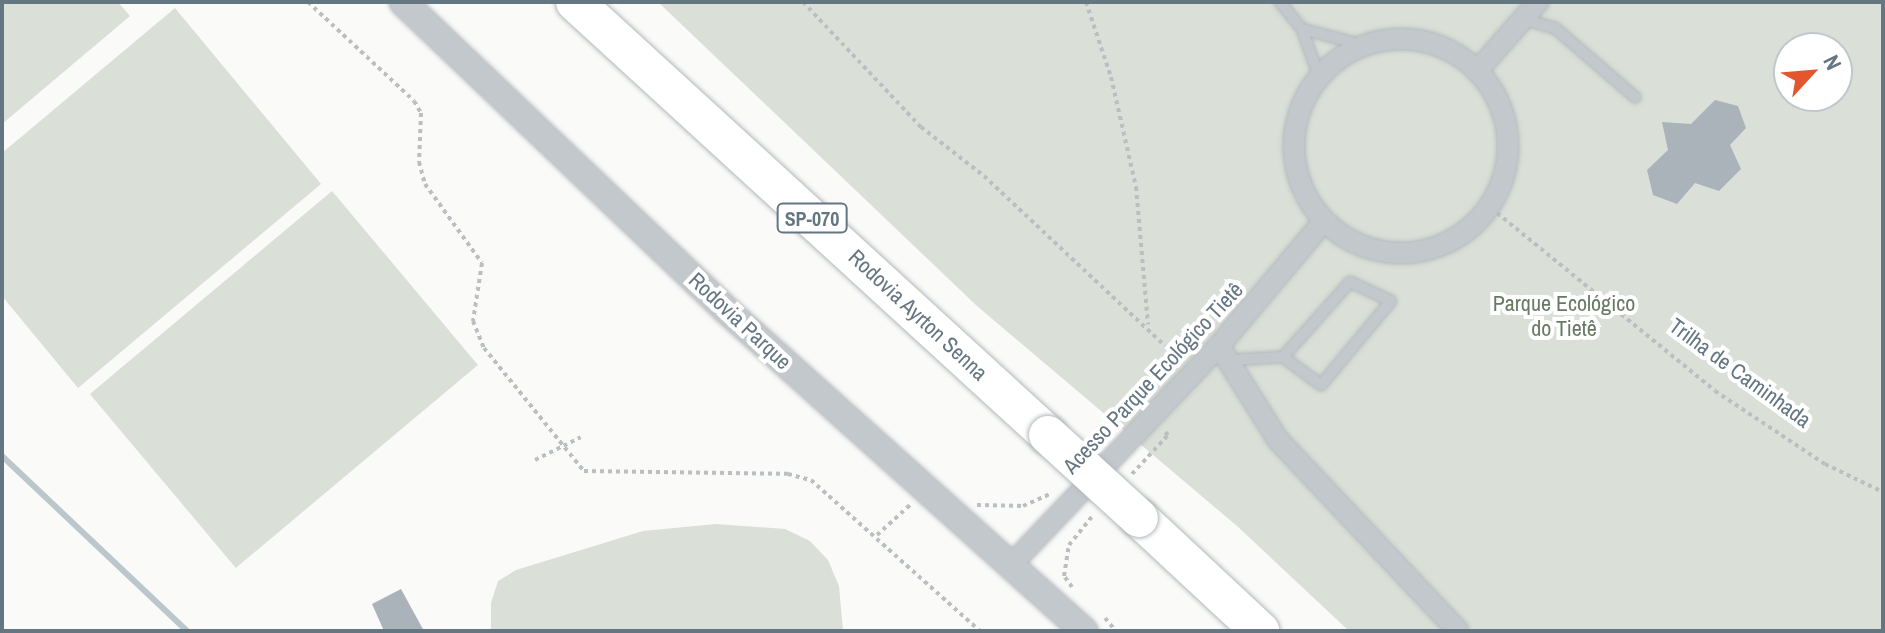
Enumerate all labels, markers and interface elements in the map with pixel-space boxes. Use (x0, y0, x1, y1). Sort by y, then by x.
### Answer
north arrow (1773, 32, 1853, 112)
text: N (1816, 50, 1849, 75)
road number: SP-070 (776, 202, 848, 234)
street label: Rodovia Ayrton Senna (843, 244, 993, 386)
street label: Rodovia Parque (683, 267, 797, 375)
street label: Acesso Parque Ecológico Tietê (1057, 277, 1249, 479)
park label: Parque Ecológico do Tietê (1493, 290, 1635, 342)
street label: Trilha de Caminhada (1664, 313, 1816, 433)

